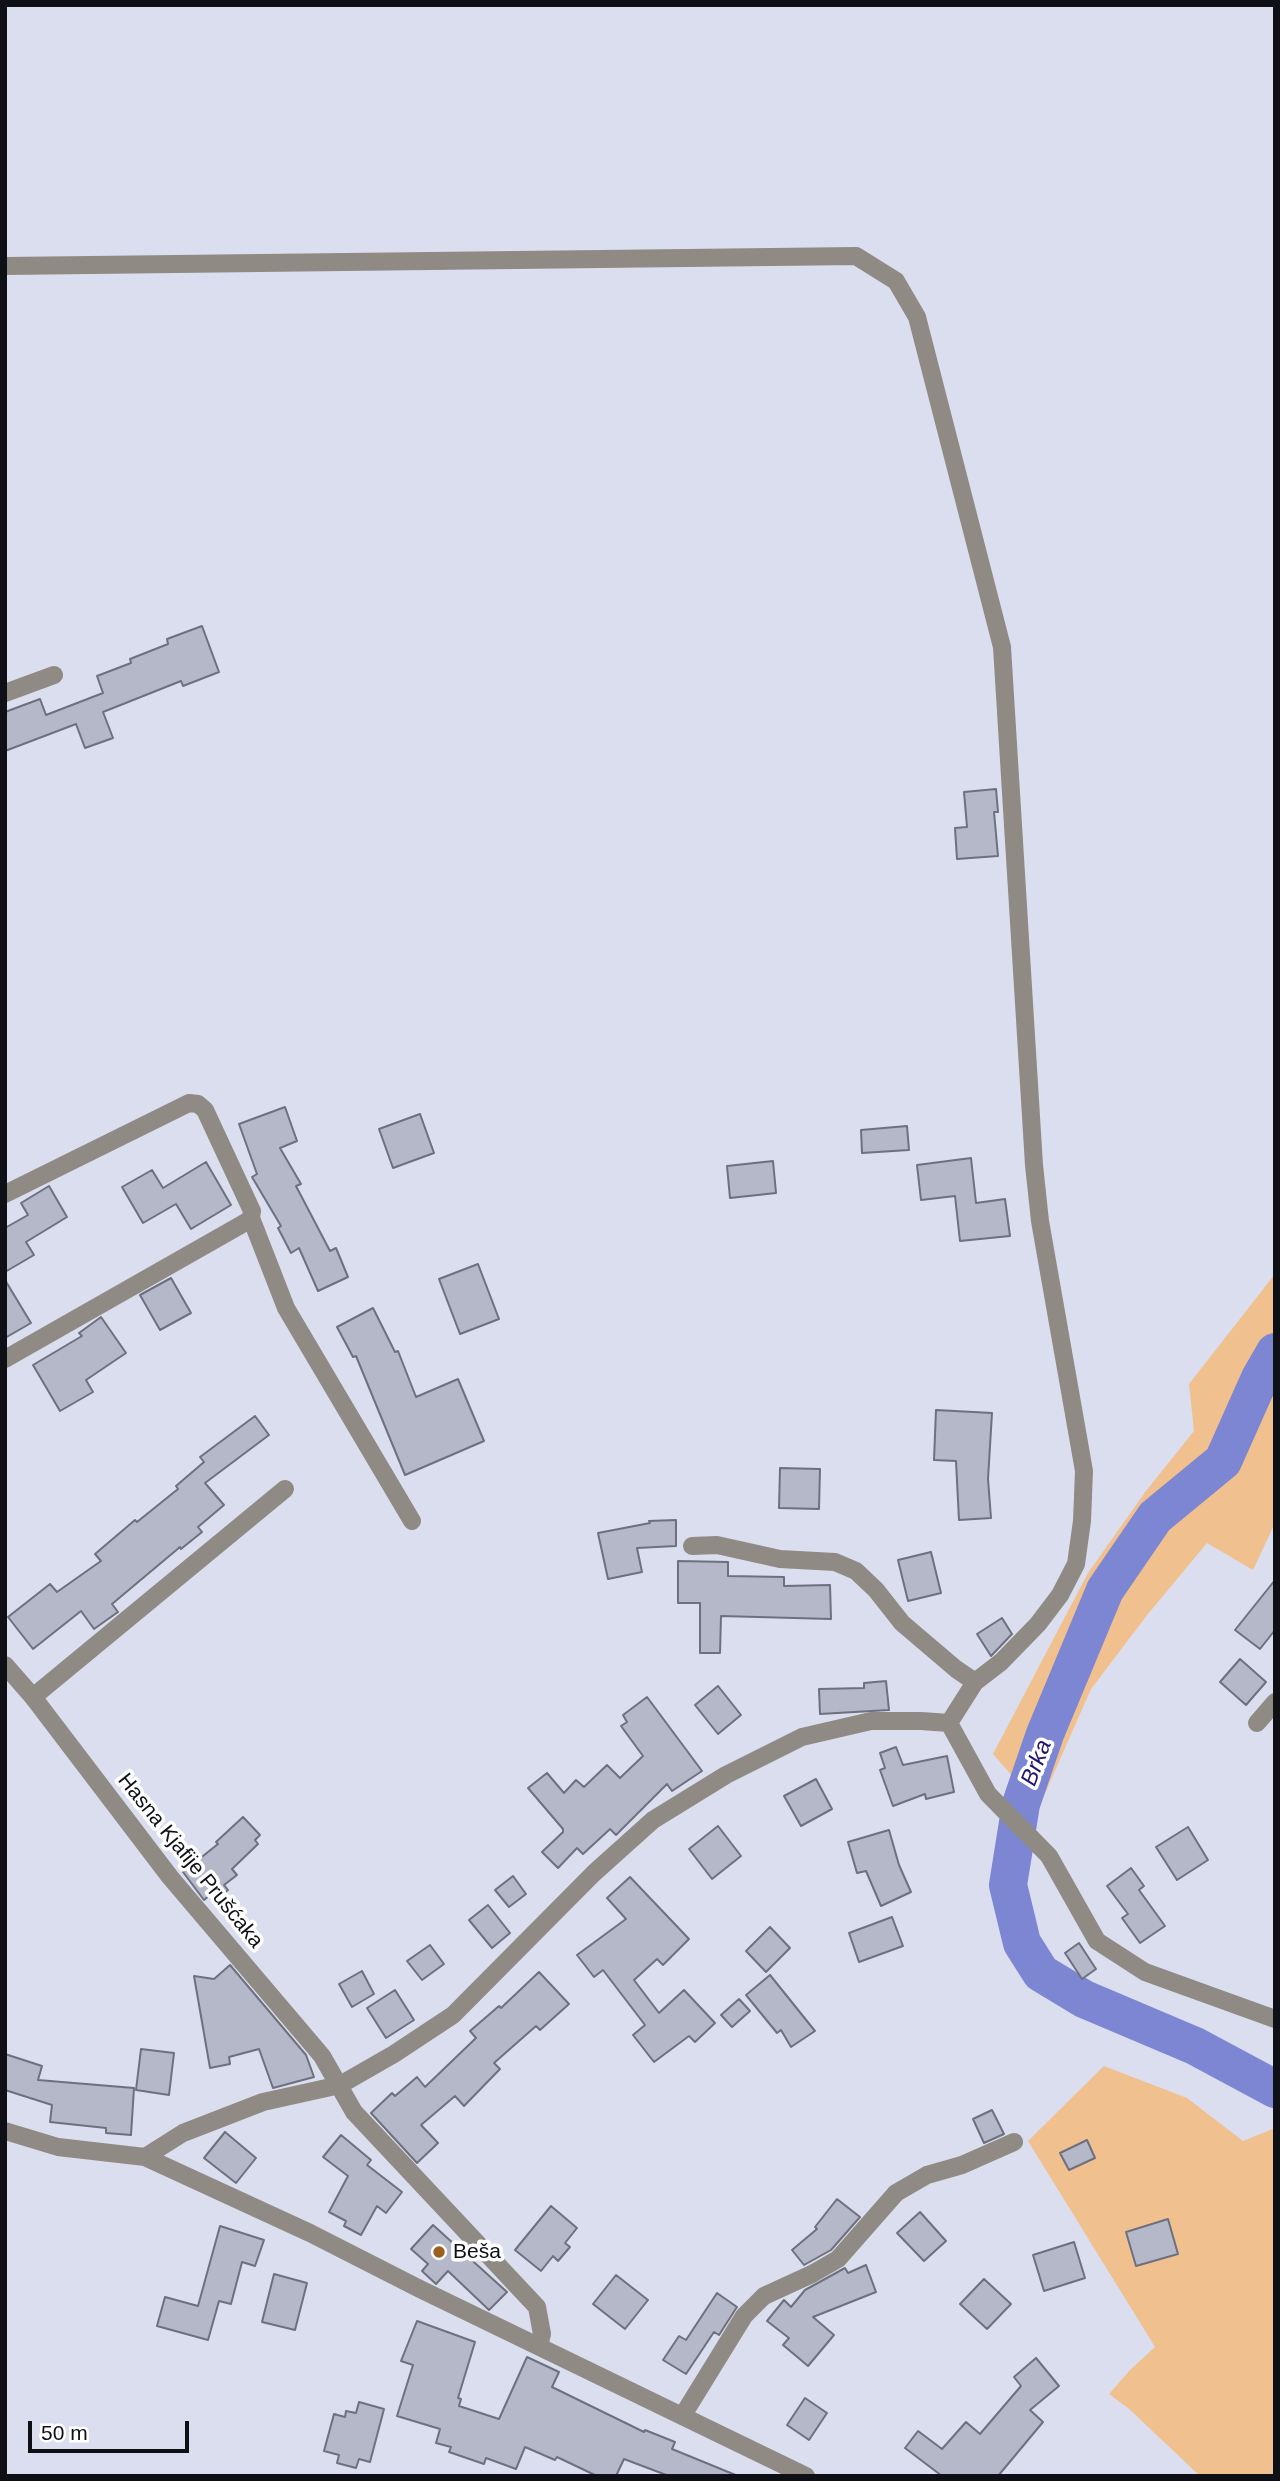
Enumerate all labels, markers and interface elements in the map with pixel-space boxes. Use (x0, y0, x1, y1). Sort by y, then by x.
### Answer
water label: Brka (1016, 1736, 1058, 1790)
street label: Hasna Kjafije Prušćaka (112, 1769, 268, 1953)
place label: Beša (453, 2239, 501, 2265)
marker: Beša (431, 2244, 447, 2260)
scale bar (32, 2408, 192, 2452)
text: 50 m (41, 2421, 88, 2444)

